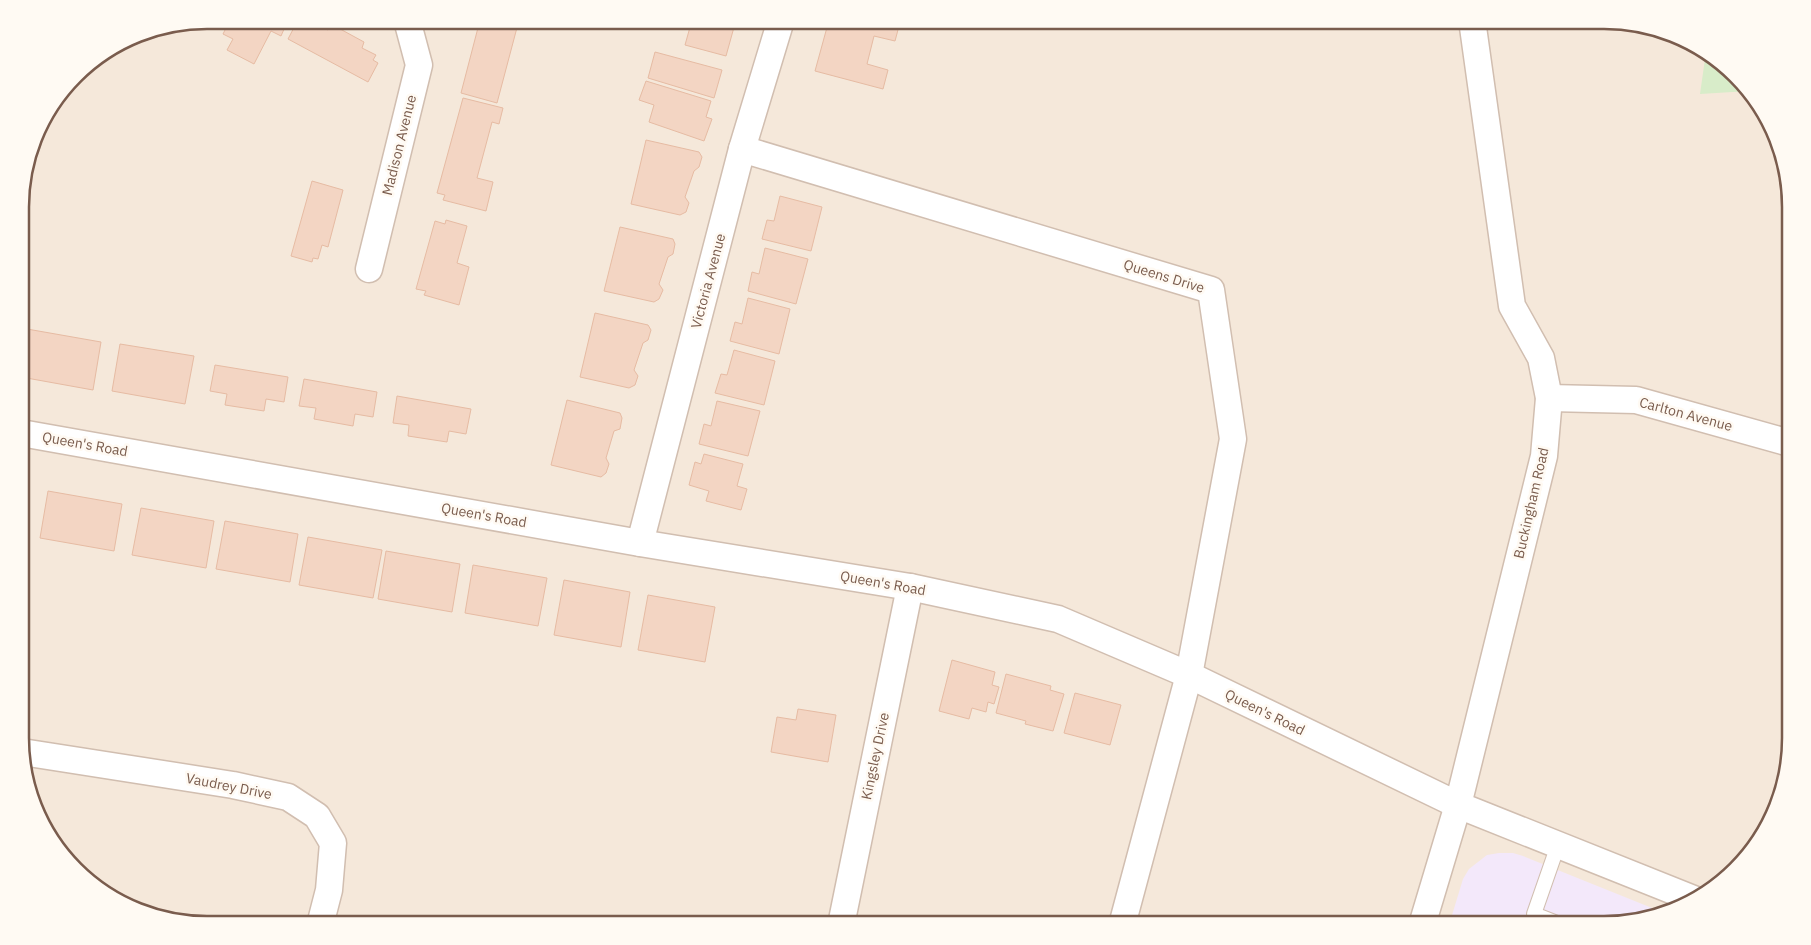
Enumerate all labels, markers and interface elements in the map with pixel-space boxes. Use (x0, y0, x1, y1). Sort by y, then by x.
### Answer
street label: Madison Avenue (378, 92, 420, 197)
street label: Victoria Avenue (687, 231, 729, 331)
street label: Queens Drive (1121, 255, 1207, 297)
street label: Carlton Avenue (1637, 393, 1735, 435)
street label: Queen's Road (41, 428, 129, 460)
street label: Buckingham Road (1509, 446, 1553, 560)
street label: Queen's Road (440, 499, 528, 531)
street label: Queen's Road (839, 567, 927, 599)
street label: Queen's Road (1222, 685, 1308, 739)
street label: Kingsley Drive (857, 710, 893, 801)
street label: Vaudrey Drive (185, 769, 274, 803)

